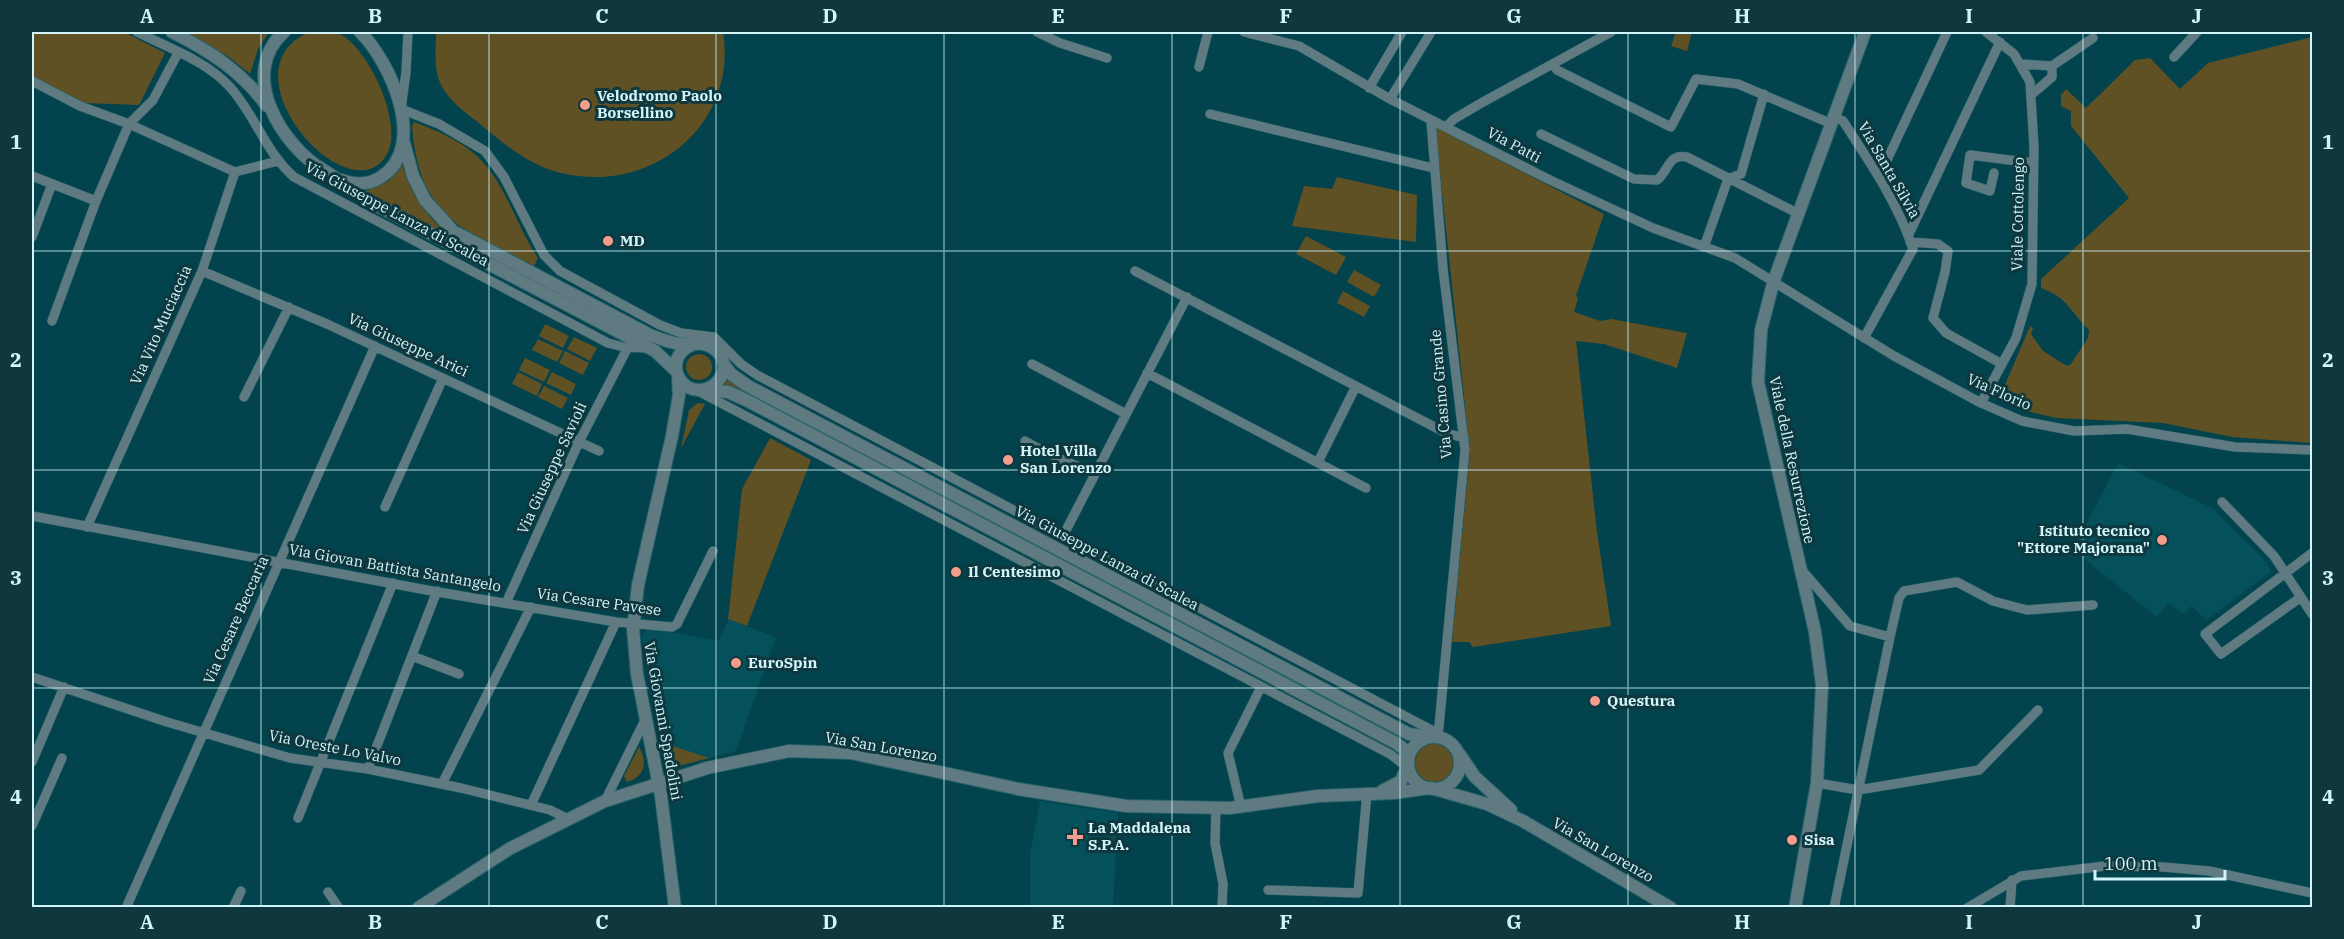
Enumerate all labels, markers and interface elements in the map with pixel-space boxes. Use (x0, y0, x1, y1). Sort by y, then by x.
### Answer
text: A (140, 2, 154, 29)
text: B (368, 2, 382, 29)
text: C (595, 2, 609, 29)
text: D (822, 2, 838, 29)
text: E (1051, 2, 1065, 29)
text: F (1280, 2, 1292, 29)
text: G (1506, 2, 1522, 29)
text: H (1734, 2, 1750, 29)
text: I (1965, 2, 1973, 29)
text: J (2192, 2, 2202, 29)
place label: Velodromo Paolo Borsellino (597, 86, 722, 122)
marker: Velodromo Paolo Borsellino (578, 98, 592, 112)
street label: Via Santa Silvia (1854, 118, 1925, 222)
street label: Via Patti (1484, 122, 1545, 167)
text: 1 (10, 128, 22, 155)
text: 1 (2322, 128, 2334, 155)
street label: Via Giuseppe Lanza di Scalea (302, 157, 492, 270)
street label: Viale Cottolengo (2007, 157, 2028, 271)
place label: MD (620, 231, 645, 250)
marker: MD (601, 234, 615, 248)
street label: Via Vito Muciaccia (126, 262, 195, 388)
street label: Via Giuseppe Arici (345, 308, 472, 381)
street label: Via Casino Grande (1425, 329, 1456, 460)
text: 2 (10, 346, 22, 373)
text: 2 (2322, 346, 2334, 373)
street label: Via Florio (1964, 369, 2034, 414)
street label: Viale della Resurrezione (1765, 374, 1820, 545)
street label: Via Giuseppe Savioli (513, 398, 591, 537)
place label: Hotel Villa San Lorenzo (1020, 441, 1112, 477)
marker: Hotel Villa San Lorenzo (1001, 453, 1015, 467)
street label: Via Giuseppe Lanza di Scalea (1012, 501, 1202, 614)
place label: Istituto tecnico "Ettore Majorana" (2017, 521, 2150, 557)
marker: Istituto tecnico "Ettore Majorana" (2155, 533, 2169, 547)
street label: Via Giovan Battista Santangelo (287, 539, 503, 596)
street label: Via Cesare Beccaria (199, 553, 272, 687)
place label: Il Centesimo (968, 562, 1061, 581)
text: 3 (10, 564, 22, 591)
text: 3 (2322, 564, 2334, 591)
marker: Il Centesimo (949, 565, 963, 579)
street label: Via Cesare Pavese (535, 583, 663, 620)
street label: Via Giovanni Spadolini (640, 640, 687, 802)
place label: EuroSpin (748, 653, 818, 672)
marker: EuroSpin (729, 656, 743, 670)
place label: Questura (1607, 691, 1676, 710)
marker: Questura (1588, 694, 1602, 708)
street label: Via Oreste Lo Valvo (267, 725, 403, 770)
street label: Via San Lorenzo (823, 727, 939, 766)
text: 4 (10, 783, 22, 810)
text: 4 (2322, 783, 2334, 810)
street label: Via San Lorenzo (1549, 813, 1657, 886)
place label: La Maddalena S.P.A. (1088, 818, 1191, 854)
marker: La Maddalena S.P.A. (1066, 828, 1084, 846)
place label: Sisa (1804, 830, 1835, 849)
marker: Sisa (1785, 833, 1799, 847)
scale bar (2095, 843, 2226, 881)
text: 100 m (2104, 852, 2158, 875)
text: A (140, 908, 154, 935)
text: B (368, 908, 382, 935)
text: C (595, 908, 609, 935)
text: D (822, 908, 838, 935)
text: E (1051, 908, 1065, 935)
text: F (1280, 908, 1292, 935)
text: G (1506, 908, 1522, 935)
text: H (1734, 908, 1750, 935)
text: I (1965, 908, 1973, 935)
text: J (2192, 908, 2202, 935)

